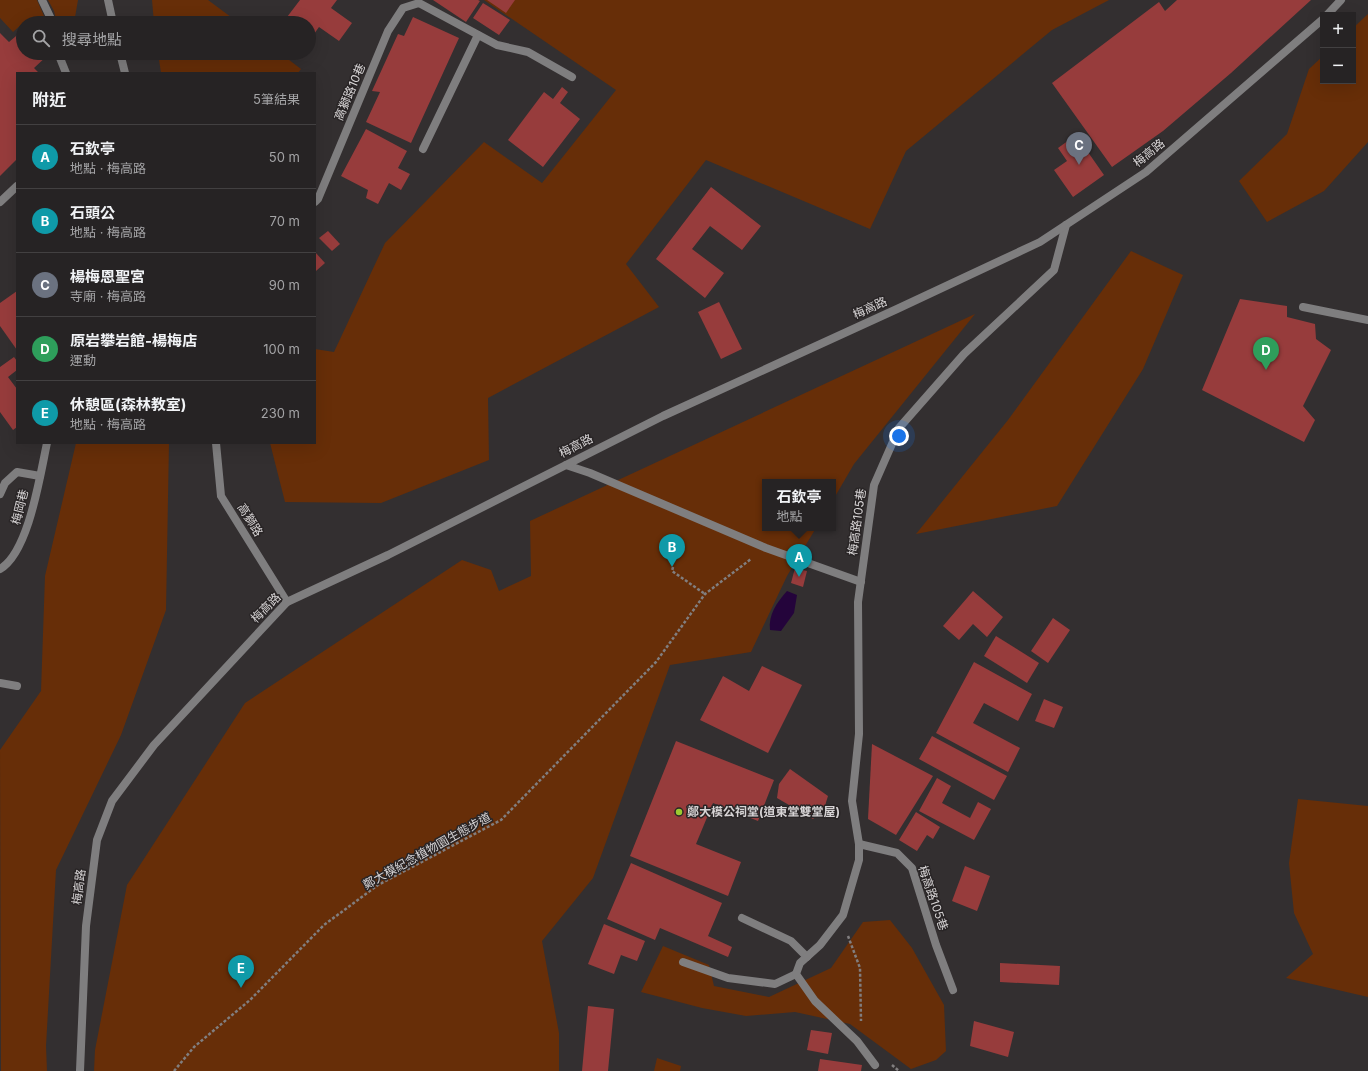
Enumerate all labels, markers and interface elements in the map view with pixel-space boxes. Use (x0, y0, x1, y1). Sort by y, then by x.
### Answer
map controls (1320, 12, 1356, 84)
button: + (1320, 12, 1356, 48)
search box (16, 16, 316, 60)
icon: search (30, 27, 52, 49)
text: 搜尋地點 (62, 30, 122, 49)
button: − (1320, 48, 1356, 84)
street label: 高獅路10巷 (331, 61, 368, 123)
text: 附近 (32, 90, 66, 110)
text: 5筆結果 (253, 91, 300, 107)
pin: C (1066, 132, 1092, 165)
street label: 梅高路 (1130, 135, 1167, 170)
text: 石欽亭 (70, 139, 115, 158)
text: A (40, 149, 50, 165)
text: 50 m (269, 149, 300, 165)
text: 地點 · 梅高路 (70, 160, 146, 176)
text: 石頭公 (70, 203, 115, 222)
text: B (41, 213, 49, 229)
text: 70 m (270, 213, 300, 229)
text: 地點 · 梅高路 (70, 224, 146, 240)
text: 楊梅恩聖宮 (70, 267, 145, 286)
text: C (40, 277, 50, 293)
text: 90 m (269, 277, 300, 293)
text: 寺廟 · 梅高路 (70, 288, 146, 304)
street label: 梅高路 (850, 293, 889, 322)
text: 原岩攀岩館-楊梅店 (70, 331, 197, 350)
pin: D (1253, 337, 1279, 370)
text: D (40, 341, 50, 357)
text: 100 m (263, 341, 300, 357)
text: 運動 (70, 352, 96, 368)
text: 休憩區(森林教室) (70, 395, 186, 414)
text: E (41, 405, 49, 421)
text: 230 m (261, 405, 300, 421)
text: 地點 · 梅高路 (70, 416, 146, 432)
your location (889, 426, 909, 446)
street label: 梅高路 (556, 431, 595, 460)
popup (762, 479, 836, 531)
text: 石欽亭 (776, 487, 822, 506)
street label: 梅高路105巷 (844, 487, 869, 557)
street label: 梅岡巷 (8, 488, 31, 526)
street label: 高獅路 (235, 500, 266, 539)
text: 地點 (776, 508, 803, 524)
pin: B (659, 534, 685, 567)
pin: A (786, 544, 812, 577)
street label: 梅高路 (248, 590, 284, 626)
place label: 鄭大模公祠堂(道東堂雙堂屋) (687, 804, 840, 819)
marker: 鄭大模公祠堂(道東堂雙堂屋) (674, 807, 684, 817)
street label: 鄭大模紀念植物園生態步道 (360, 809, 493, 892)
street label: 梅高路105巷 (915, 863, 952, 932)
street label: 梅高路 (69, 868, 88, 906)
pin: E (228, 955, 254, 988)

